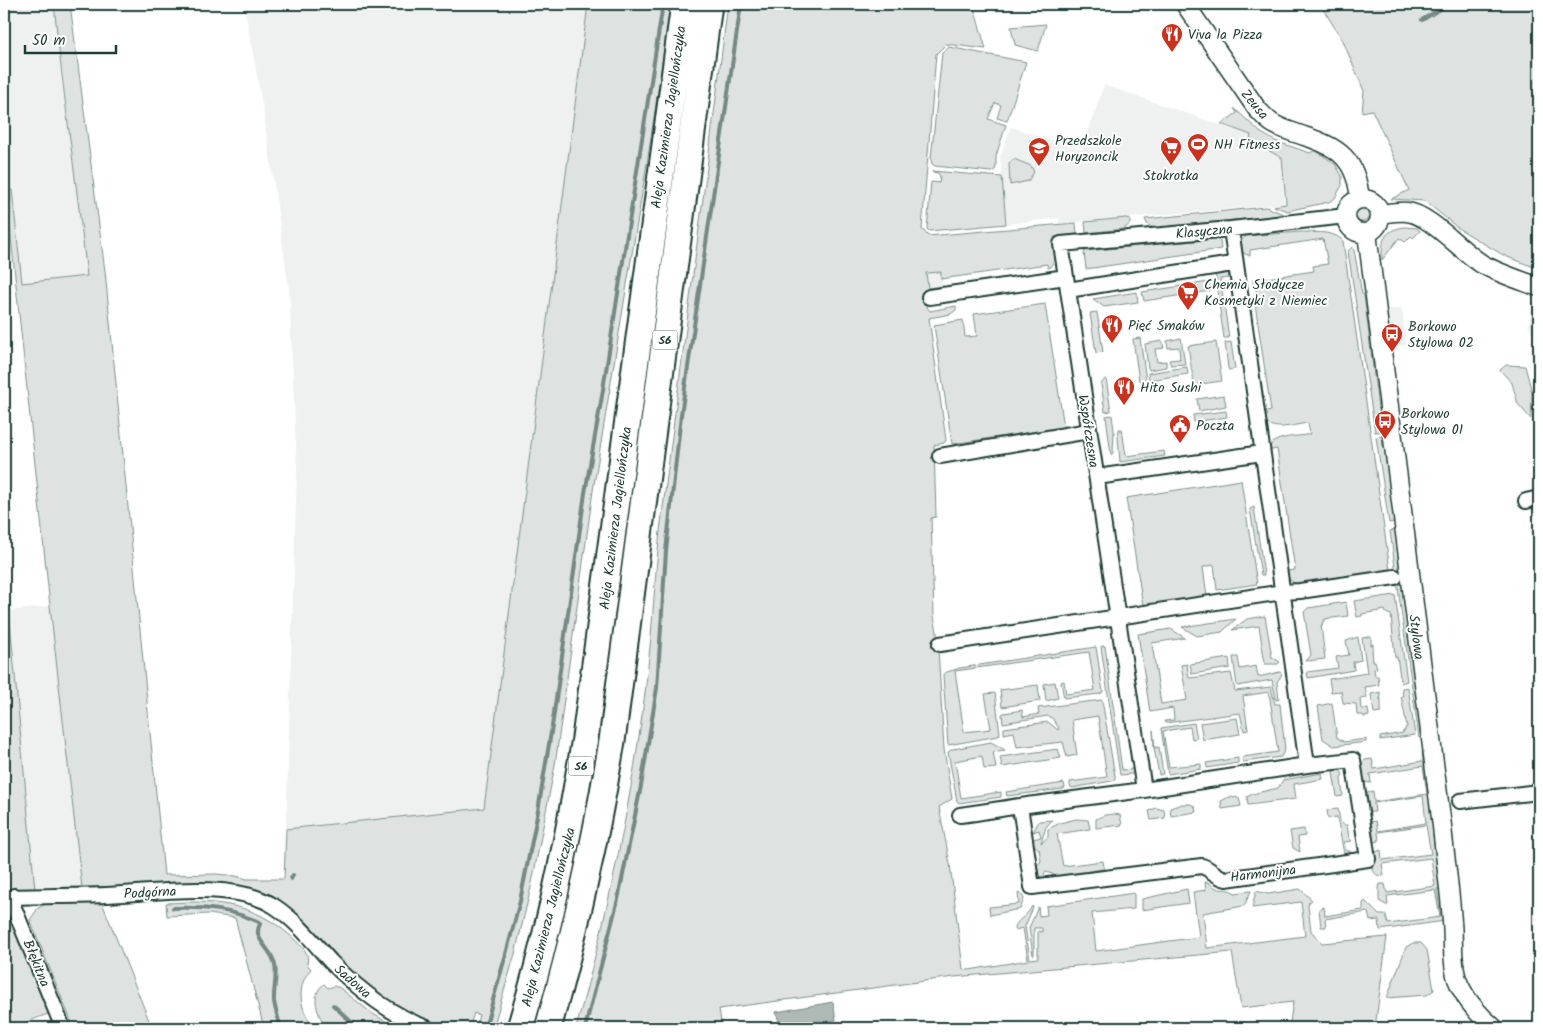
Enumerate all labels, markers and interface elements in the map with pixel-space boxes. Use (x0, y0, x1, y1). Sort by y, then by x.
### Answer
scale bar (25, 22, 116, 54)
restaurant icon: Viva la Pizza (1160, 22, 1184, 53)
street label: Aleja Kazimierza Jagiellończyka (645, 24, 693, 210)
place label: Viva la Pizza (1188, 24, 1262, 46)
text: 50 m (32, 29, 66, 53)
street label: Zeusa (1235, 84, 1274, 125)
place label: Przedszkole Horyzoncik (1055, 130, 1122, 168)
sports icon: NH Fitness (1186, 132, 1210, 163)
place label: NH Fitness (1214, 134, 1280, 156)
supermarket icon: Stokrotka (1159, 135, 1183, 166)
school or university icon: Przedszkole Horyzoncik (1027, 136, 1051, 167)
place label: Stokrotka (1143, 165, 1199, 187)
street label: Klasyczna (1175, 219, 1234, 245)
place label: Chemia Słodycze Kosmetyki z Niemiec (1204, 274, 1327, 312)
supermarket icon: Chemia Słodycze Kosmetyki z Niemiec (1176, 280, 1200, 311)
restaurant icon: Pięć Smaków (1100, 313, 1124, 344)
place label: Pięć Smaków (1128, 315, 1205, 337)
place label: Borkowo Stylowa 02 (1408, 316, 1474, 354)
bus stop icon: Borkowo Stylowa 02 (1380, 322, 1404, 353)
road number: S6 (652, 330, 678, 350)
restaurant icon: Hito Sushi (1112, 375, 1136, 406)
place label: Hito Sushi (1140, 377, 1202, 399)
street label: Współczesna (1071, 393, 1105, 469)
place label: Borkowo Stylowa 01 (1401, 403, 1463, 441)
bus stop icon: Borkowo Stylowa 01 (1373, 409, 1397, 440)
public building icon: Poczta (1168, 413, 1192, 444)
place label: Poczta (1196, 415, 1234, 437)
street label: Aleja Kazimierza Jagiellończyka (594, 425, 638, 611)
street label: Stylowa (1402, 613, 1430, 661)
road number: S6 (568, 756, 594, 776)
street label: Aleja Kazimierza Jagiellończyka (516, 825, 582, 1009)
street label: Harmonijna (1229, 859, 1297, 889)
street label: Podgórna (123, 881, 177, 905)
street label: Błękitna (17, 936, 56, 990)
street label: Sadowa (329, 959, 376, 1004)

